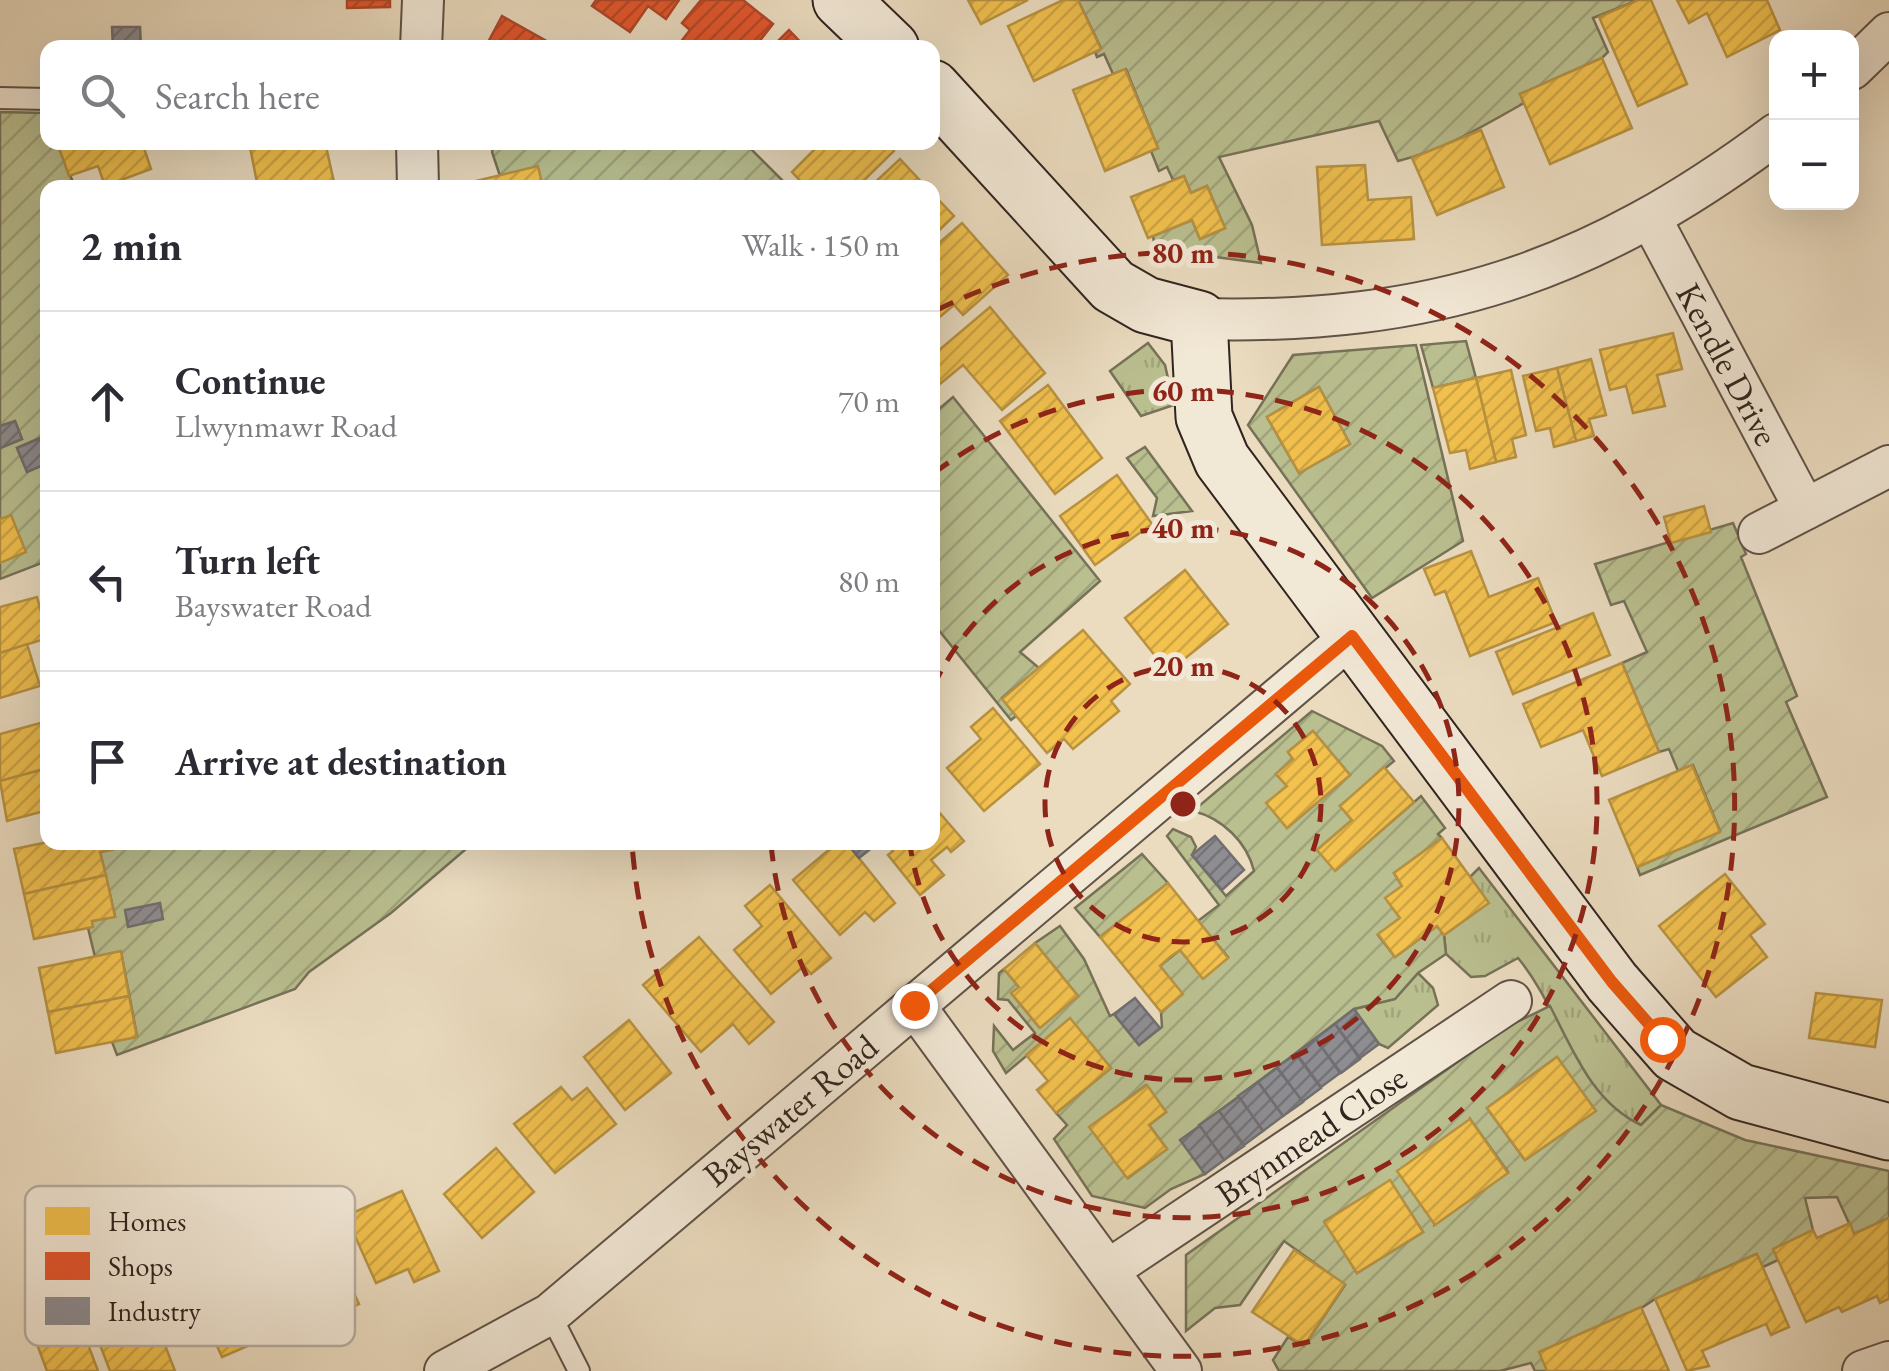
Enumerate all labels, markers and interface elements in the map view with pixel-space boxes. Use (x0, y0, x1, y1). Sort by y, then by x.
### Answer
map controls (1769, 30, 1859, 210)
button: + (1769, 30, 1859, 120)
search box (40, 40, 940, 150)
icon: search (75, 68, 130, 123)
text: Search here (155, 71, 320, 120)
button: − (1769, 120, 1859, 210)
text: 2 min (80, 218, 182, 273)
text: Walk · 150 m (742, 224, 900, 266)
text: 80 m (1151, 233, 1215, 272)
street label: Kendle Drive (1666, 275, 1790, 453)
text: Continue (175, 356, 326, 405)
text: 60 m (1151, 371, 1215, 410)
icon: ahead (80, 374, 135, 429)
text: 70 m (838, 380, 900, 422)
text: Llwynmawr Road (175, 405, 397, 447)
text: 40 m (1151, 508, 1215, 547)
text: Turn left (175, 536, 320, 585)
icon: left (80, 554, 135, 609)
text: 80 m (838, 560, 900, 602)
text: Bayswater Road (175, 585, 371, 627)
text: 20 m (1151, 646, 1215, 685)
icon: arrive (80, 734, 135, 789)
text: Arrive at destination (175, 737, 507, 786)
centre of rings (1165, 786, 1201, 822)
route end (892, 983, 938, 1029)
route start (1640, 1017, 1686, 1063)
street label: Bayswater Road (693, 1024, 887, 1196)
street label: Brynmead Close (1207, 1055, 1415, 1215)
legend (25, 1186, 355, 1346)
text: Homes (108, 1203, 186, 1239)
text: Shops (108, 1248, 173, 1284)
text: Industry (108, 1293, 201, 1329)

